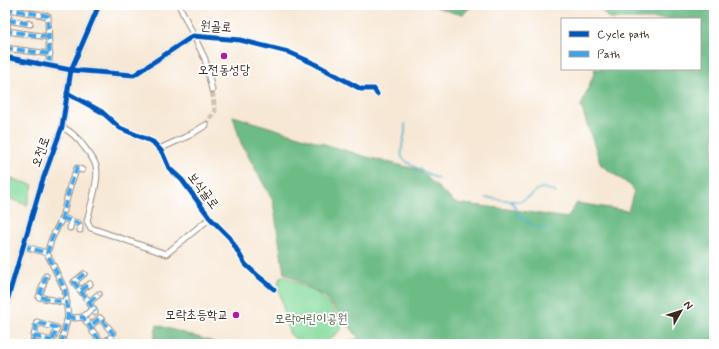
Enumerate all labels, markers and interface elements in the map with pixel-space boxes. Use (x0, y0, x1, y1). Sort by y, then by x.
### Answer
street label: 원골로 (200, 17, 232, 37)
legend (561, 18, 701, 70)
text: Cycle path (597, 27, 649, 43)
text: Path (597, 47, 620, 63)
marker: 오전동성당 (219, 51, 229, 61)
place label: 오전동성당 (198, 62, 251, 79)
street label: 오전로 (28, 134, 54, 170)
street label: 보식골로 (184, 169, 222, 213)
north arrow (661, 291, 701, 331)
text: N (680, 298, 696, 313)
place label: 모락초등학교 (165, 307, 228, 324)
marker: 모락초등학교 (231, 310, 241, 320)
park label: 모락어린이공원 (274, 311, 348, 328)

